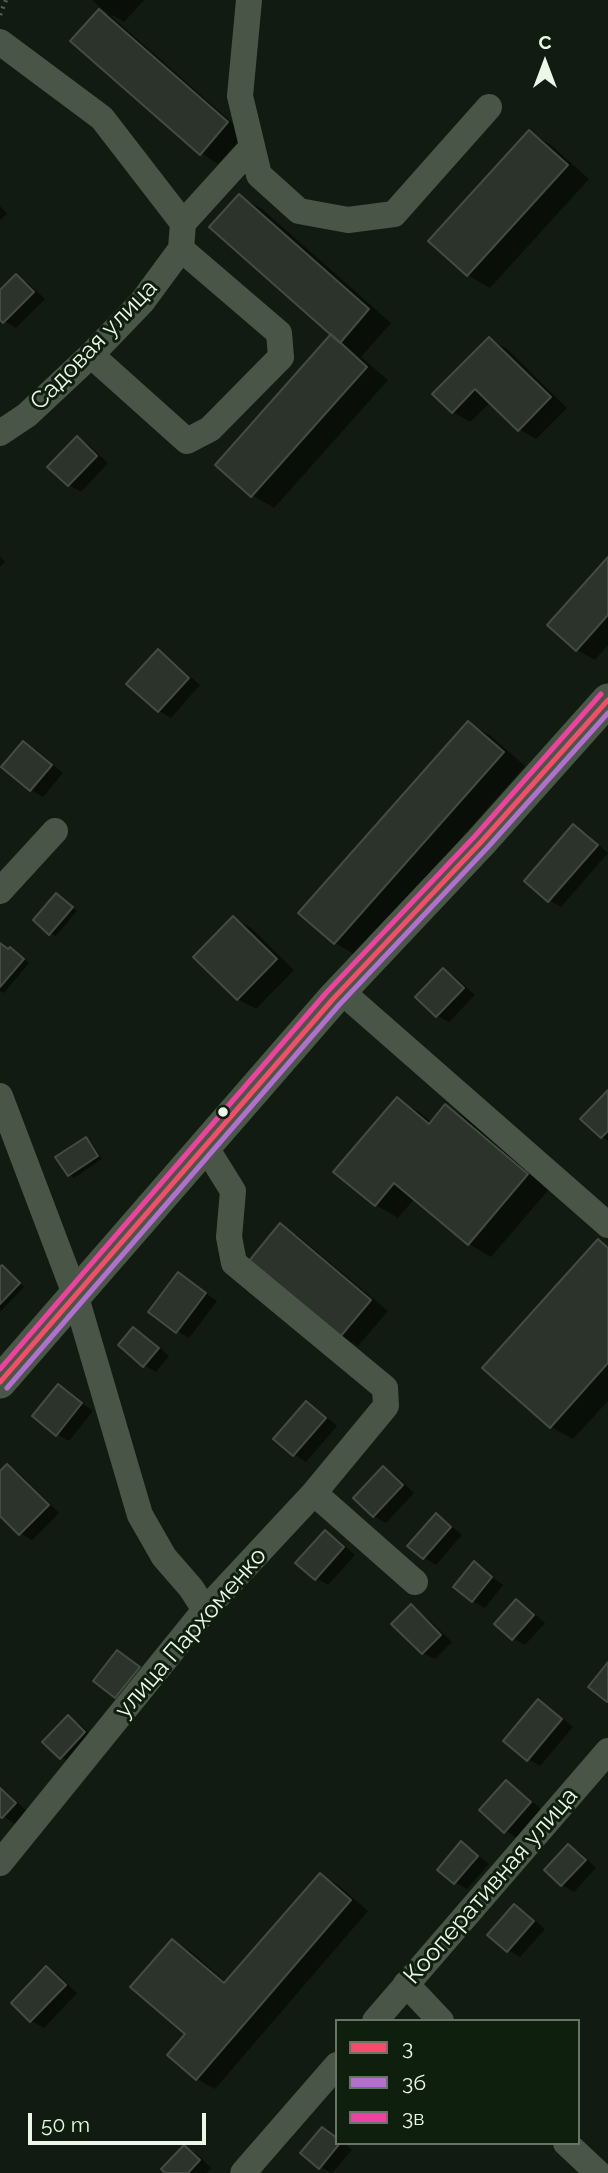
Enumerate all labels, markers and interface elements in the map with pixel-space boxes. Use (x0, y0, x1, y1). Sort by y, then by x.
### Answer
north arrow (510, 28, 580, 98)
text: С (538, 31, 552, 53)
street label: Садовая улица (25, 274, 163, 416)
unlabelled marker (216, 1105, 230, 1119)
street label: улица Пархоменко (109, 1542, 273, 1724)
street label: Кооперативная улица (398, 1782, 584, 1990)
legend (335, 2019, 580, 2145)
text: 3 (402, 2035, 413, 2060)
text: 3б (402, 2070, 426, 2095)
scale bar (32, 2100, 210, 2144)
text: 3в (402, 2105, 424, 2130)
text: 50 m (41, 2112, 90, 2137)

